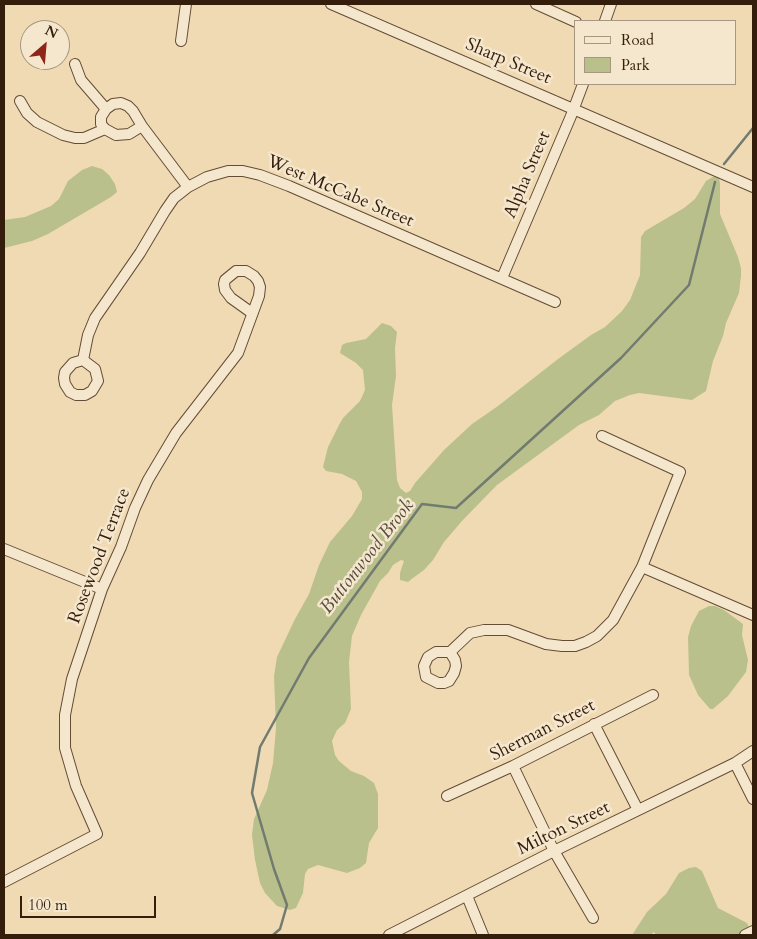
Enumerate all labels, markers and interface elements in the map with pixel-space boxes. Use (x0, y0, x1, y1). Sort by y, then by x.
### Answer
north arrow (20, 20, 70, 70)
legend (574, 20, 737, 85)
text: N (42, 21, 61, 43)
text: Road (621, 30, 654, 50)
street label: Sharp Street (462, 34, 554, 90)
text: Park (621, 55, 650, 75)
street label: Alpha Street (500, 128, 556, 222)
street label: West McCabe Street (263, 151, 417, 233)
street label: Rosewood Terrace (64, 485, 136, 627)
water label: Buttonwood Brook (316, 495, 420, 619)
street label: Sherman Street (487, 695, 599, 767)
street label: Milton Street (514, 797, 614, 861)
scale bar (22, 886, 159, 918)
text: 100 m (28, 895, 68, 915)

